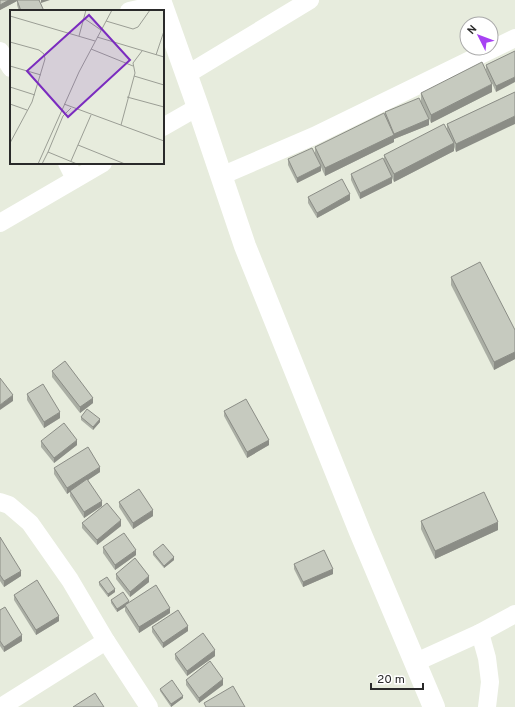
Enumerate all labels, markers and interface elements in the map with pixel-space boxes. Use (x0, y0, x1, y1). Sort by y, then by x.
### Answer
inset map (10, 10, 164, 164)
north arrow (459, 16, 499, 56)
text: N (464, 22, 480, 38)
scale bar (371, 665, 423, 691)
text: 20 m (377, 672, 405, 688)

